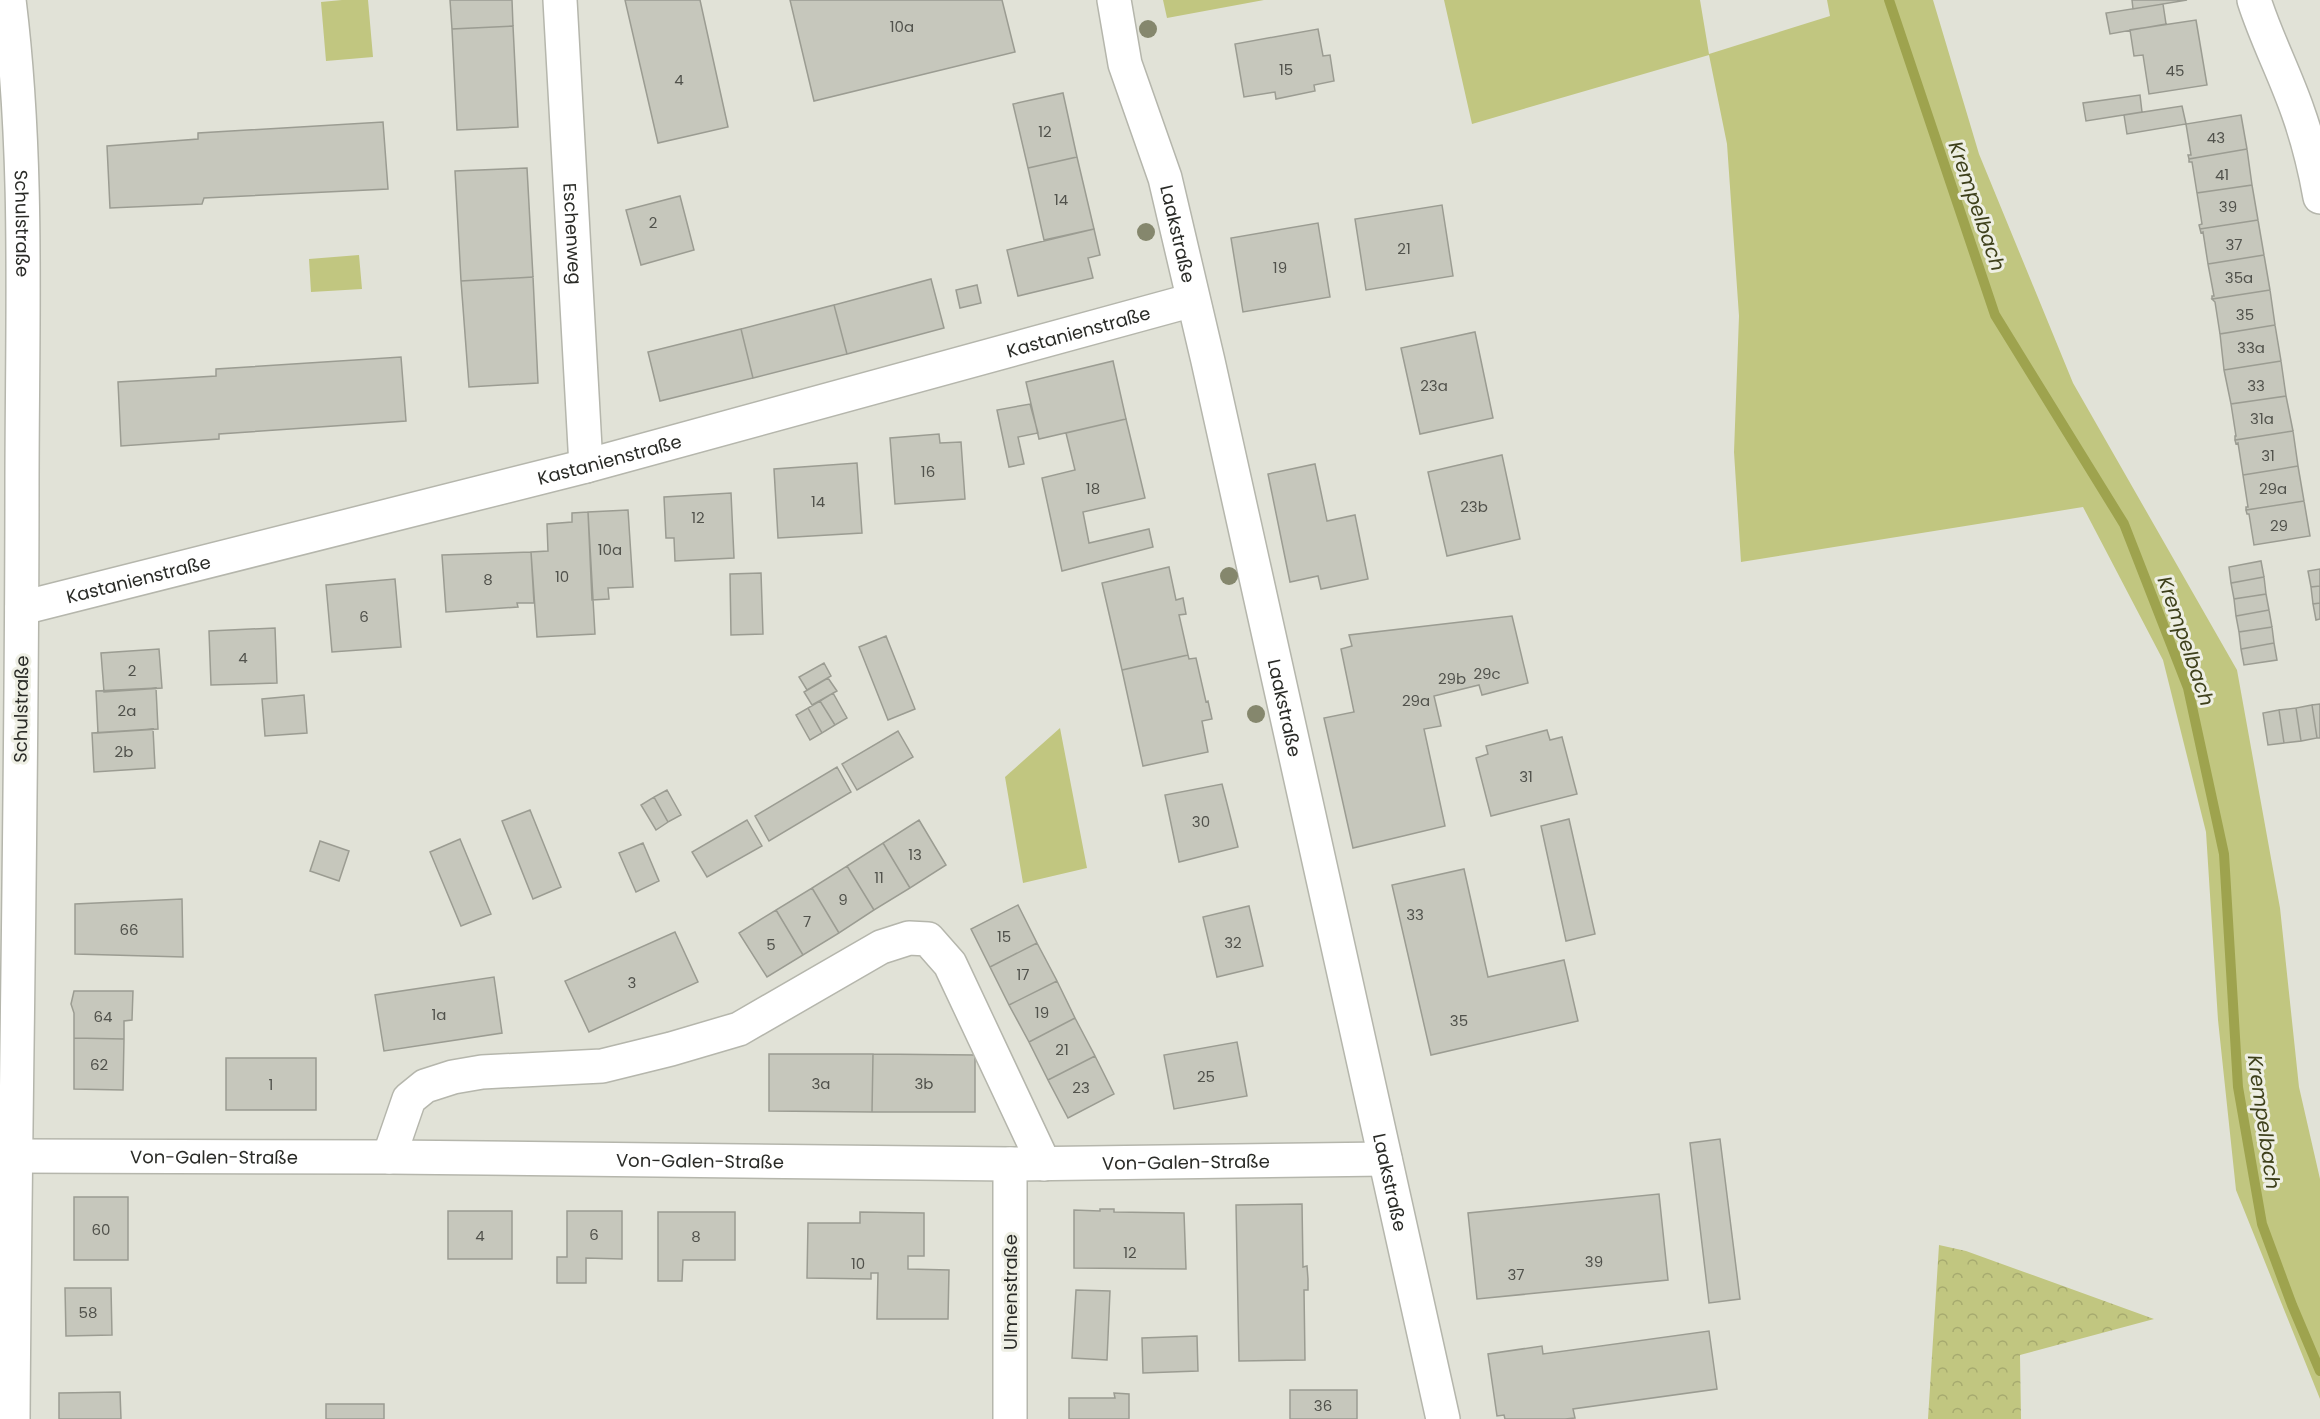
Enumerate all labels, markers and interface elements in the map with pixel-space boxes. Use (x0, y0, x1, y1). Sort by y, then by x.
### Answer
house number: 10a (890, 16, 914, 37)
house number: 15 (1279, 59, 1293, 80)
house number: 45 (2166, 60, 2184, 81)
house number: 4 (674, 69, 684, 90)
house number: 12 (1038, 121, 1052, 142)
house number: 43 (2207, 127, 2225, 148)
water label: Krempelbach (1942, 137, 2012, 275)
house number: 41 (2215, 164, 2229, 185)
street label: Schulstraße (9, 169, 36, 277)
street label: Eschenweg (558, 182, 588, 285)
street label: Laakstraße (1155, 182, 1202, 285)
house number: 14 (1054, 189, 1068, 210)
house number: 39 (2219, 196, 2237, 217)
house number: 2 (649, 212, 657, 233)
house number: 37 (2225, 234, 2243, 255)
house number: 21 (1397, 238, 1411, 259)
house number: 19 (1273, 257, 1287, 278)
house number: 35a (2225, 267, 2253, 288)
street label: Kastanienstraße (1004, 300, 1153, 363)
house number: 35 (2236, 304, 2254, 325)
house number: 33a (2237, 337, 2265, 358)
house number: 23a (1420, 375, 1448, 396)
house number: 33 (2247, 375, 2265, 396)
house number: 31a (2250, 408, 2274, 429)
street label: Kastanienstraße (535, 428, 684, 490)
house number: 31 (2261, 445, 2275, 466)
house number: 16 (921, 461, 935, 482)
house number: 18 (1086, 478, 1100, 499)
house number: 29a (2259, 478, 2287, 499)
house number: 14 (811, 491, 825, 512)
house number: 23b (1460, 496, 1488, 517)
house number: 12 (691, 507, 705, 528)
house number: 29 (2270, 515, 2288, 536)
house number: 10a (598, 539, 622, 560)
street label: Kastanienstraße (64, 549, 213, 609)
house number: 10 (555, 566, 569, 587)
house number: 8 (483, 569, 493, 590)
water label: Krempelbach (2151, 572, 2221, 710)
house number: 6 (359, 606, 369, 627)
house number: 4 (238, 647, 248, 668)
street label: Schulstraße (8, 655, 34, 763)
street label: Laakstraße (1262, 656, 1308, 759)
house number: 2 (128, 660, 136, 681)
house number: 29c (1473, 663, 1501, 684)
house number: 29b (1438, 668, 1466, 689)
house number: 29a (1402, 690, 1430, 711)
house number: 2a (118, 700, 136, 721)
house number: 2b (115, 741, 133, 762)
house number: 31 (1519, 766, 1533, 787)
house number: 30 (1192, 811, 1210, 832)
house number: 13 (908, 844, 922, 865)
house number: 11 (874, 867, 884, 888)
house number: 9 (838, 889, 848, 910)
house number: 33 (1406, 904, 1424, 925)
house number: 7 (803, 911, 811, 932)
house number: 66 (119, 919, 139, 940)
house number: 15 (997, 926, 1011, 947)
house number: 32 (1224, 932, 1242, 953)
house number: 5 (766, 934, 776, 955)
house number: 17 (1017, 964, 1030, 985)
house number: 3 (628, 972, 636, 993)
house number: 19 (1035, 1002, 1049, 1023)
house number: 1a (432, 1004, 446, 1025)
house number: 64 (94, 1006, 112, 1027)
house number: 35 (1450, 1010, 1468, 1031)
house number: 21 (1055, 1039, 1069, 1060)
water label: Krempelbach (2241, 1053, 2287, 1191)
house number: 62 (90, 1054, 108, 1075)
house number: 25 (1197, 1066, 1215, 1087)
house number: 3a (812, 1073, 830, 1094)
house number: 3b (915, 1073, 933, 1094)
house number: 1 (269, 1074, 273, 1095)
house number: 23 (1072, 1077, 1090, 1098)
street label: Laakstraße (1367, 1131, 1413, 1234)
street label: Von-Galen-Straße (130, 1144, 298, 1169)
street label: Von-Galen-Straße (616, 1147, 784, 1174)
street label: Von-Galen-Straße (1102, 1148, 1270, 1175)
house number: 60 (92, 1219, 110, 1240)
house number: 6 (589, 1224, 599, 1245)
house number: 4 (475, 1225, 485, 1246)
house number: 8 (691, 1226, 701, 1247)
street label: Ulmenstraße (998, 1234, 1023, 1350)
house number: 12 (1123, 1242, 1137, 1263)
house number: 39 (1585, 1251, 1603, 1272)
house number: 10 (851, 1253, 865, 1274)
house number: 37 (1507, 1264, 1525, 1285)
house number: 58 (79, 1302, 97, 1323)
house number: 36 (1314, 1395, 1332, 1416)

